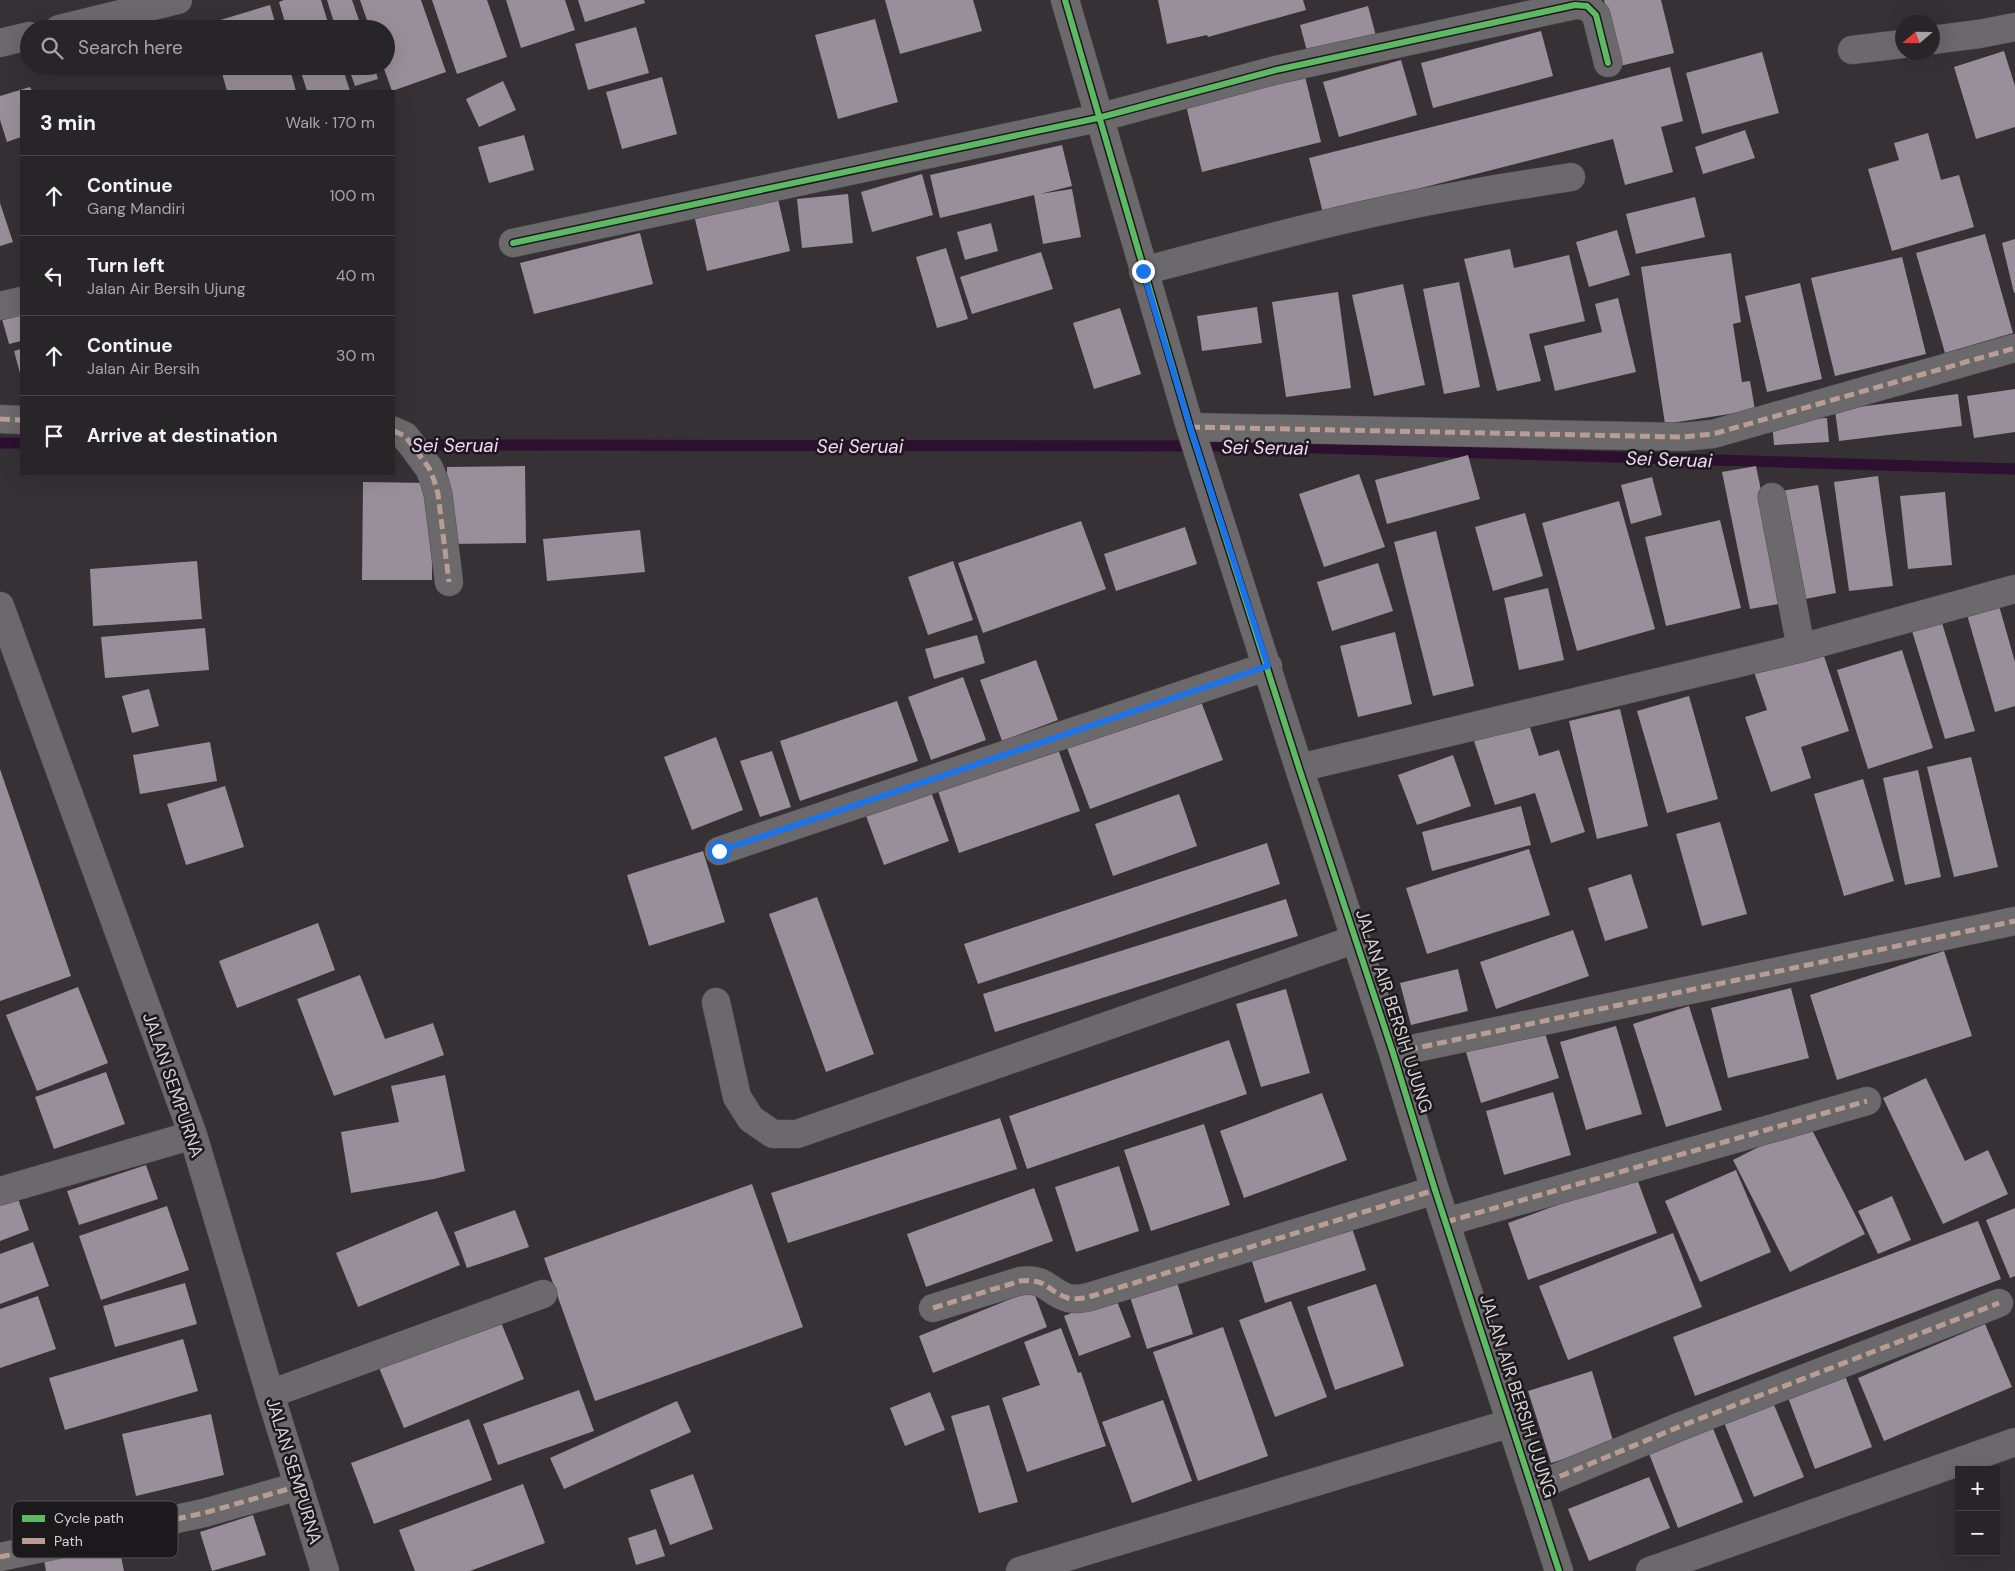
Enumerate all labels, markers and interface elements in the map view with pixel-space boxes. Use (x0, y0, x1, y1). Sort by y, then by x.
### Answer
north arrow (1895, 15, 1940, 60)
search box (20, 20, 395, 75)
icon: search (38, 34, 66, 62)
text: Search here (78, 35, 183, 60)
text: 3 min (40, 109, 96, 137)
text: Walk · 170 m (286, 112, 375, 133)
text: Continue (87, 173, 173, 198)
icon: ahead (40, 182, 68, 210)
text: 100 m (330, 185, 375, 206)
text: Gang Mandiri (87, 198, 185, 219)
text: Turn left (87, 253, 165, 278)
route end (1132, 260, 1155, 283)
icon: left (40, 262, 68, 290)
text: 40 m (336, 265, 375, 286)
text: Jalan Air Bersih Ujung (87, 278, 246, 299)
text: Continue (87, 333, 173, 358)
icon: ahead (40, 342, 68, 370)
text: 30 m (336, 345, 375, 366)
text: Jalan Air Bersih (87, 358, 200, 379)
icon: arrive (40, 422, 68, 450)
text: Arrive at destination (87, 423, 278, 448)
water label: Sei Seruai (412, 433, 499, 458)
water label: Sei Seruai (817, 434, 904, 459)
water label: Sei Seruai (1221, 434, 1309, 461)
water label: Sei Seruai (1625, 445, 1713, 474)
route start (708, 840, 731, 863)
street label: JALAN AIR BERSIH UJUNG (1350, 906, 1438, 1116)
street label: JALAN SEMPURNA (137, 1009, 209, 1161)
street label: JALAN AIR BERSIH UJUNG (1474, 1291, 1562, 1501)
street label: JALAN SEMPURNA (260, 1395, 328, 1547)
map controls (1955, 1466, 2000, 1556)
button: + (1955, 1466, 2000, 1511)
legend (12, 1501, 178, 1558)
text: Cycle path (54, 1509, 124, 1527)
button: − (1955, 1511, 2000, 1556)
text: Path (54, 1532, 83, 1550)

